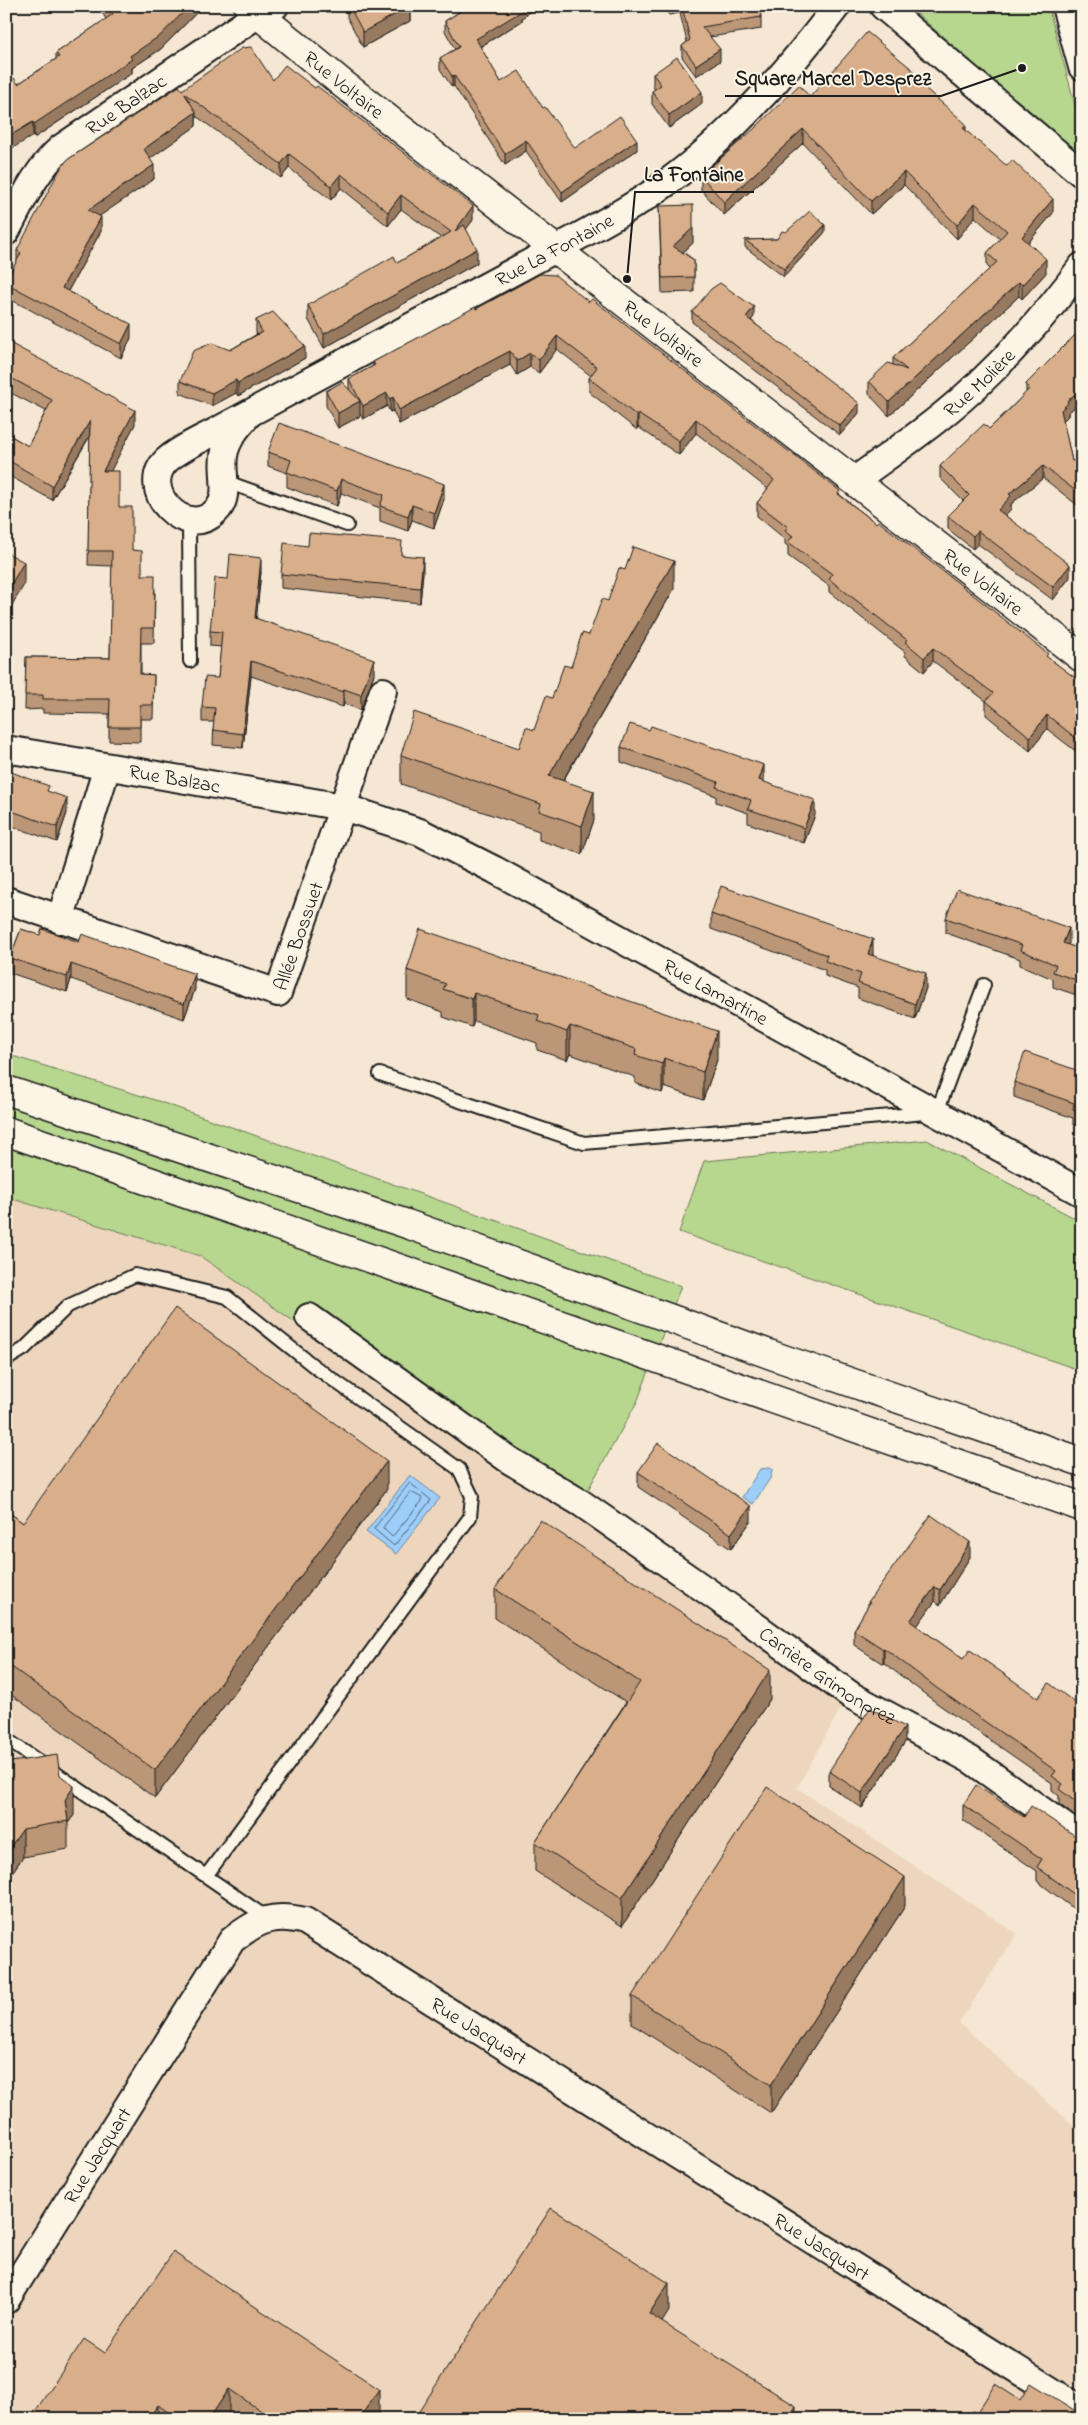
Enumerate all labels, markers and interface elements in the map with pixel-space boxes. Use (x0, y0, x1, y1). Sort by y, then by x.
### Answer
street label: Rue Voltaire (296, 45, 389, 127)
callout: Square Marcel Desprez (725, 60, 941, 96)
text: Square Marcel Desprez (735, 65, 932, 95)
street label: Rue Balzac (81, 68, 173, 144)
callout: La Fontaine (635, 156, 754, 192)
text: La Fontaine (644, 161, 744, 191)
street label: Rue La Fontaine (491, 208, 620, 296)
street label: Rue Voltaire (616, 294, 709, 376)
street label: Rue Molière (938, 343, 1023, 426)
street label: Rue Voltaire (935, 543, 1029, 624)
street label: Rue Balzac (126, 758, 222, 803)
street label: Allée Bossuet (268, 878, 333, 995)
street label: Rue Lamartine (657, 953, 773, 1034)
street label: Carrière Grimonprez (752, 1621, 901, 1734)
street label: Rue Jacquart (424, 1991, 532, 2074)
street label: Rue Jacquart (58, 2102, 141, 2211)
street label: Rue Jacquart (767, 2207, 875, 2290)

